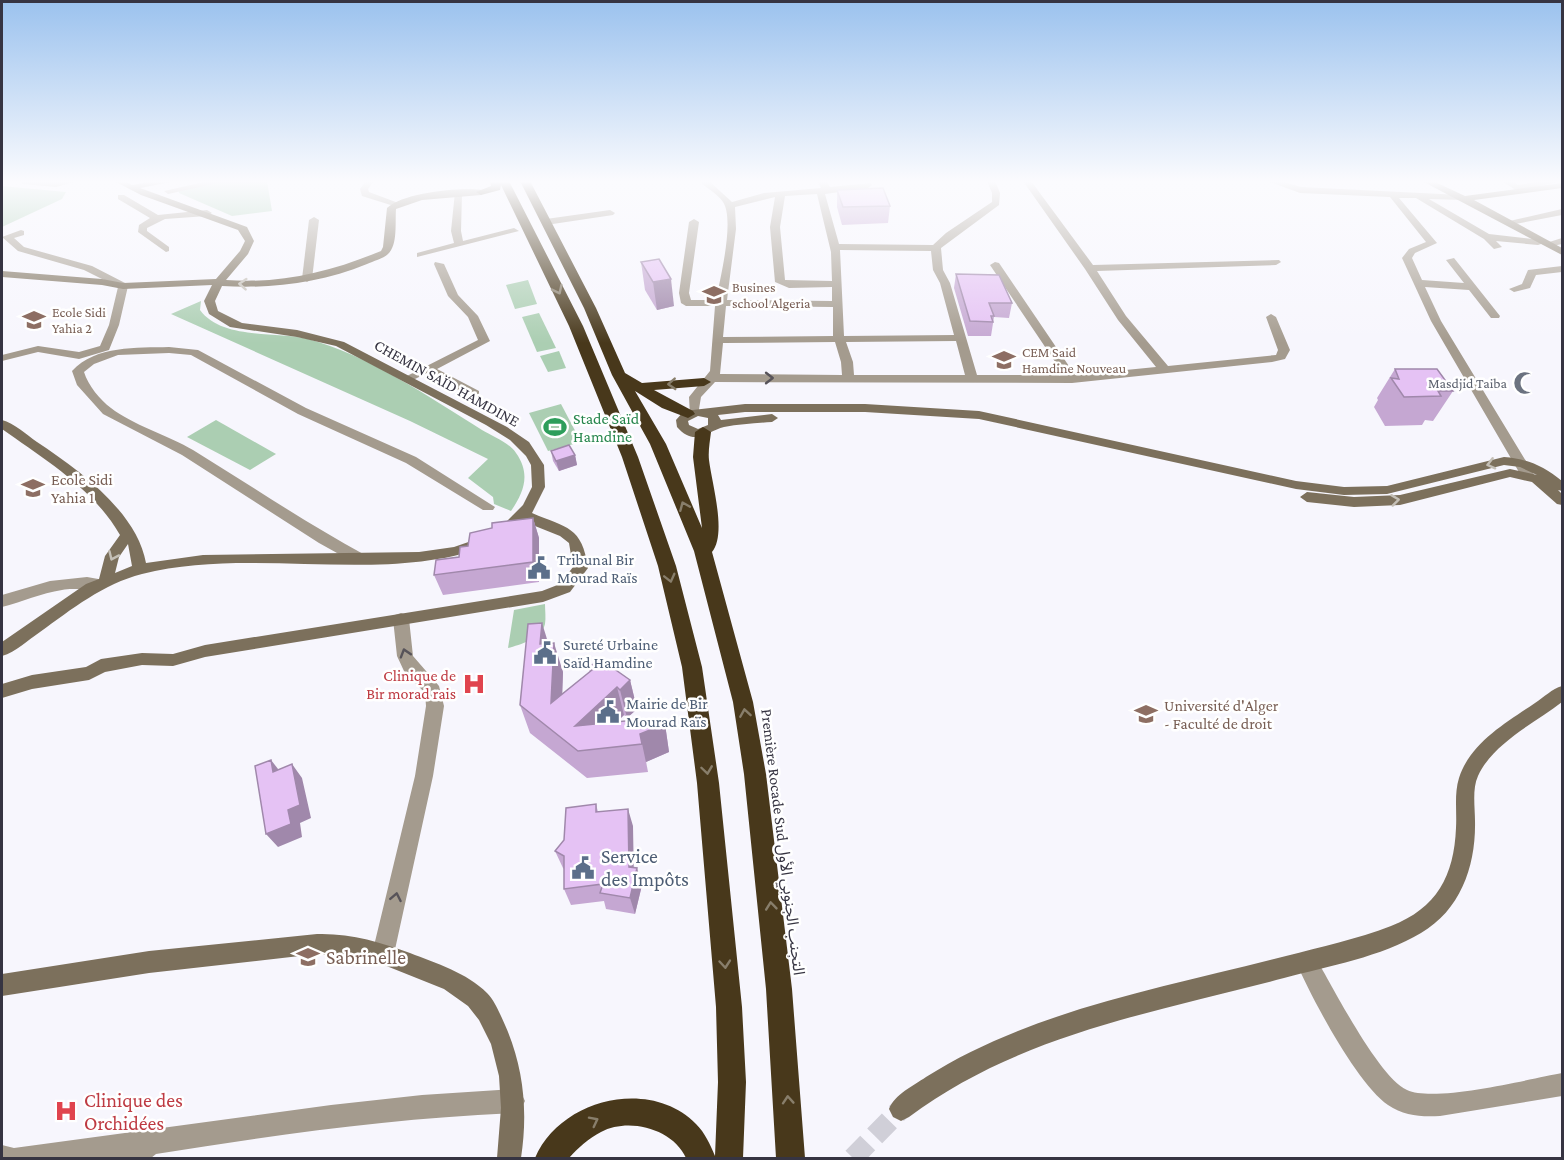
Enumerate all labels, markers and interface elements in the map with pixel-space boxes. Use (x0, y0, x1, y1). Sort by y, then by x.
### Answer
one-way arrow (238, 278, 247, 291)
place label: Busines school Algeria (732, 279, 811, 311)
school or university icon: Busines school Algeria (701, 282, 727, 308)
one-way arrow (551, 283, 563, 294)
place label: Ecole Sidi Yahia 2 (52, 304, 106, 336)
school or university icon: Ecole Sidi Yahia 2 (21, 307, 47, 333)
street label: CHEMIN SAÏD HAMDINE (372, 336, 523, 430)
place label: CEM Said Hamdine Nouveau (1022, 344, 1127, 376)
school or university icon: CEM Said Hamdine Nouveau (991, 347, 1017, 373)
mosque icon: Masdjid Taiba (1512, 370, 1538, 396)
one-way arrow (765, 372, 774, 384)
place label: Masdjid Taiba (1428, 375, 1508, 392)
one-way arrow (668, 378, 677, 391)
place label: Stade Saïd Hamdine (573, 410, 640, 445)
sports icon: Stade Saïd Hamdine (542, 414, 568, 440)
one-way arrow (1486, 457, 1496, 470)
place label: Ecole Sidi Yahia 1 (51, 471, 113, 506)
school or university icon: Ecole Sidi Yahia 1 (20, 475, 46, 501)
one-way arrow (1390, 495, 1399, 507)
one-way arrow (679, 501, 691, 512)
one-way arrow (108, 550, 120, 561)
place label: Tribunal Bir Mourad Raïs (557, 551, 638, 586)
public building icon: Tribunal Bir Mourad Raïs (526, 555, 552, 581)
one-way arrow (663, 573, 676, 583)
place label: Sureté Urbaine Saïd Hamdine (563, 636, 658, 671)
public building icon: Sureté Urbaine Saïd Hamdine (532, 640, 558, 666)
one-way arrow (400, 648, 412, 659)
place label: Clinique de Bir morad rais (366, 667, 456, 702)
hospital icon: Clinique de Bir morad rais (461, 671, 487, 697)
place label: Mairie de Bir Mourad Raïs (626, 695, 708, 730)
place label: Université d'Alger - Faculté de droit (1164, 697, 1279, 732)
public building icon: Mairie de Bir Mourad Raïs (595, 699, 621, 725)
school or university icon: Université d'Alger - Faculté de droit (1133, 701, 1159, 727)
one-way arrow (739, 708, 751, 717)
street label: Première Rocade Sud التجنب الجنوبي الأول (755, 708, 808, 977)
one-way arrow (700, 765, 712, 774)
place label: Service des Impôts (601, 845, 689, 891)
public building icon: Service des Impôts (570, 855, 596, 881)
one-way arrow (389, 892, 402, 902)
one-way arrow (765, 901, 778, 910)
school or university icon: Sabrinelle (295, 944, 321, 970)
place label: Sabrinelle (326, 946, 406, 968)
one-way arrow (718, 959, 731, 968)
place label: Clinique des Orchidées (84, 1089, 183, 1134)
one-way arrow (781, 1096, 794, 1105)
hospital icon: Clinique des Orchidées (53, 1098, 79, 1124)
one-way arrow (587, 1117, 598, 1129)

